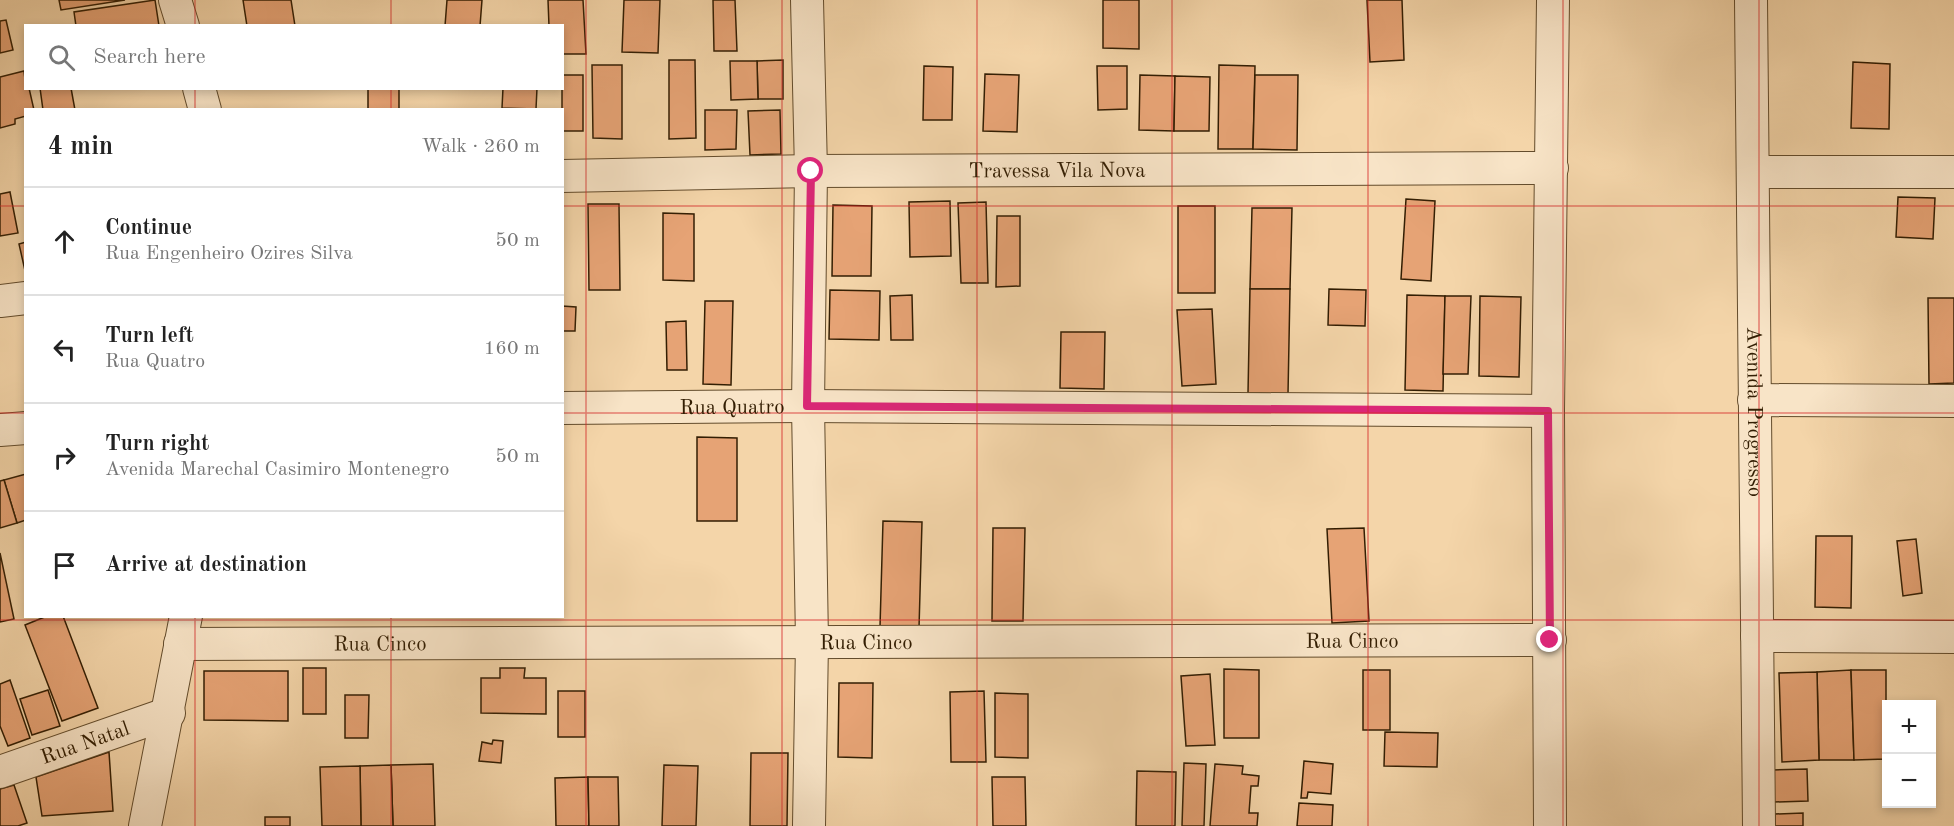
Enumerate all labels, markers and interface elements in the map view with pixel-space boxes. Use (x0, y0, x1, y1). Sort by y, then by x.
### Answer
search box (24, 24, 564, 90)
icon: search (45, 41, 78, 74)
text: Search here (93, 46, 206, 68)
text: 4 min (48, 134, 113, 160)
text: Walk · 260 m (421, 137, 540, 157)
route start (797, 157, 823, 183)
street label: Travessa Vila Nova (968, 161, 1146, 182)
text: Continue (105, 217, 192, 239)
icon: ahead (48, 225, 81, 258)
text: 50 m (495, 231, 540, 251)
text: Rua Engenheiro Ozires Silva (105, 244, 353, 264)
text: Turn left (105, 325, 194, 347)
street label: Avenida Progresso (1742, 327, 1765, 497)
icon: left (48, 333, 81, 366)
text: 160 m (484, 339, 540, 359)
text: Rua Quatro (105, 352, 205, 372)
street label: Rua Quatro (679, 397, 785, 419)
text: Turn right (105, 433, 209, 455)
icon: right (48, 441, 81, 474)
text: 50 m (495, 447, 540, 467)
text: Avenida Marechal Casimiro Montenegro (105, 460, 449, 480)
icon: arrive (48, 549, 81, 582)
text: Arrive at destination (105, 554, 307, 576)
route end (1536, 626, 1562, 652)
street label: Rua Cinco (1305, 631, 1399, 653)
street label: Rua Cinco (819, 633, 913, 654)
street label: Rua Cinco (333, 634, 427, 656)
map controls (1882, 700, 1936, 808)
button: + (1882, 700, 1936, 754)
street label: Rua Natal (38, 718, 133, 769)
button: − (1882, 754, 1936, 808)

